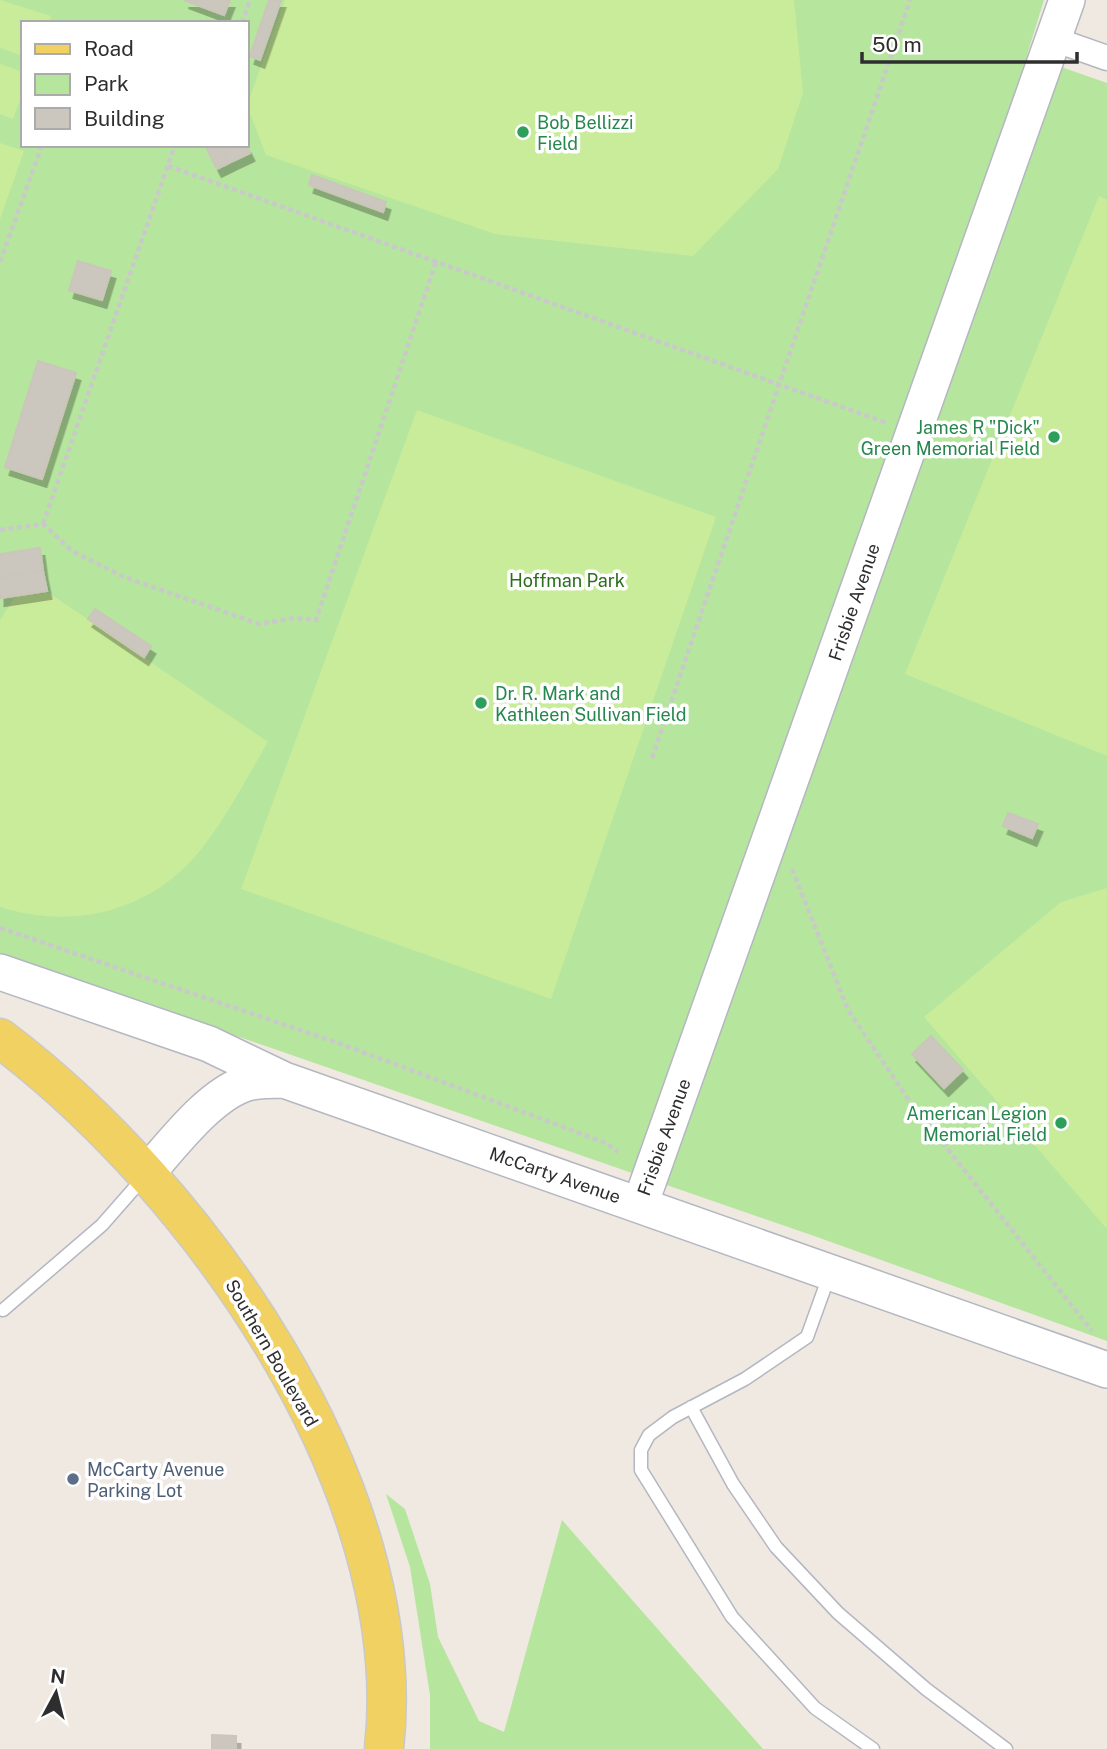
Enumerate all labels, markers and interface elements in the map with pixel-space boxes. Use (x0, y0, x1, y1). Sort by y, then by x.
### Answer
legend (21, 21, 248, 147)
scale bar (862, 21, 1077, 65)
text: 50 m (872, 32, 922, 57)
text: Road (84, 36, 134, 61)
text: Park (84, 71, 129, 96)
text: Building (84, 106, 165, 131)
place label: Bob Bellizzi Field (537, 112, 634, 154)
marker: Bob Bellizzi Field (515, 124, 531, 140)
place label: James R "Dick" Green Memorial Field (861, 417, 1040, 459)
marker: James R "Dick" Green Memorial Field (1046, 429, 1062, 445)
street label: Frisbie Avenue (824, 541, 884, 663)
park label: Hoffman Park (509, 570, 625, 591)
place label: Dr. R. Mark and Kathleen Sullivan Field (495, 683, 687, 725)
marker: Dr. R. Mark and Kathleen Sullivan Field (473, 695, 489, 711)
street label: Frisbie Avenue (633, 1076, 695, 1198)
place label: American Legion Memorial Field (906, 1103, 1047, 1145)
marker: American Legion Memorial Field (1053, 1115, 1069, 1131)
street label: McCarty Avenue (487, 1143, 623, 1207)
street label: Southern Boulevard (221, 1276, 323, 1430)
place label: McCarty Avenue Parking Lot (87, 1459, 224, 1501)
marker: McCarty Avenue Parking Lot (65, 1471, 81, 1487)
north arrow (21, 1658, 91, 1728)
text: N (49, 1664, 67, 1688)

